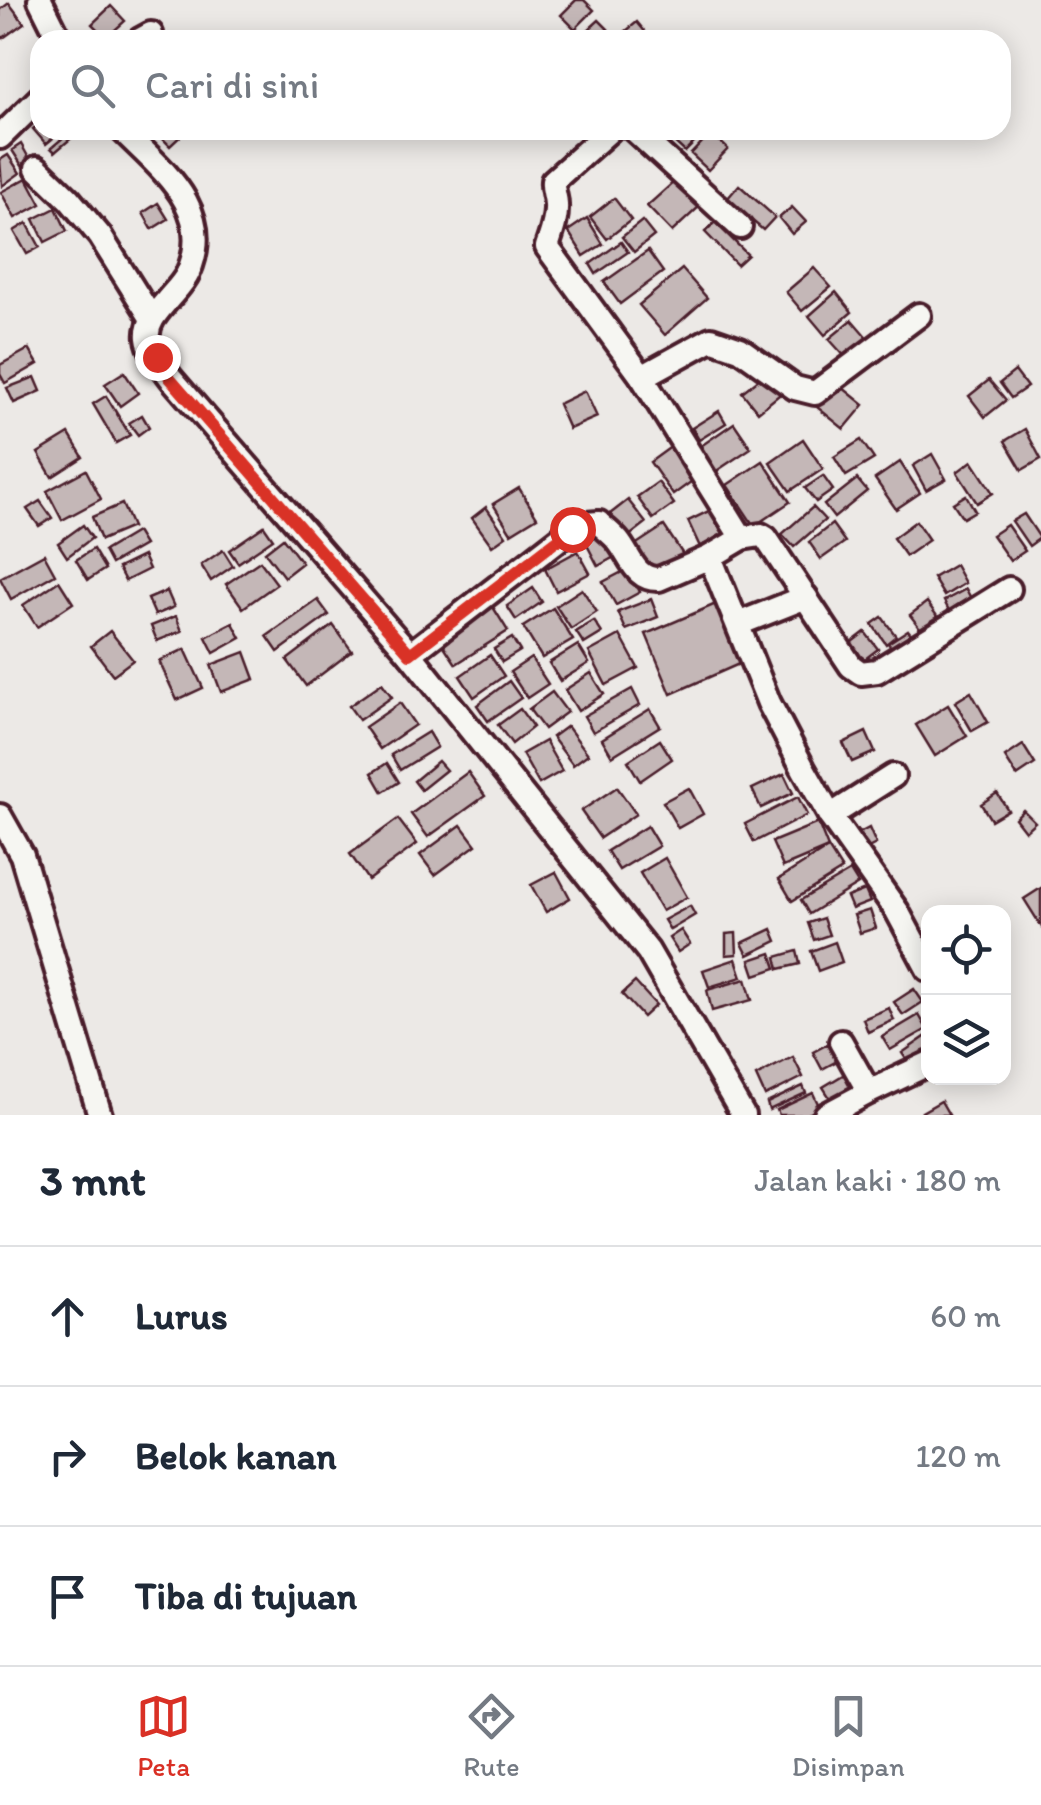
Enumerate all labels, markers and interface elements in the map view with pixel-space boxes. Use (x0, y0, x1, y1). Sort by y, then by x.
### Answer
search box (30, 30, 1011, 140)
icon: search (65, 58, 120, 113)
text: Cari di sini (145, 62, 319, 108)
route end (135, 335, 181, 381)
route start (550, 507, 596, 553)
map controls (921, 905, 1011, 1085)
button: locate (921, 905, 1011, 995)
button: layers (921, 995, 1011, 1085)
text: 3 mnt (40, 1155, 146, 1206)
text: Jalan kaki · 180 m (754, 1161, 1001, 1199)
icon: ahead (40, 1289, 95, 1344)
text: Lurus (135, 1293, 228, 1339)
text: 60 m (930, 1297, 1001, 1335)
icon: right (40, 1429, 95, 1484)
text: Belok kanan (135, 1433, 337, 1479)
text: 120 m (915, 1437, 1001, 1475)
icon: arrive (40, 1569, 95, 1624)
text: Tiba di tujuan (135, 1573, 357, 1619)
tab: Peta (136, 1689, 191, 1783)
tab: Rute (463, 1689, 520, 1783)
tab: Disimpan (792, 1689, 905, 1783)

